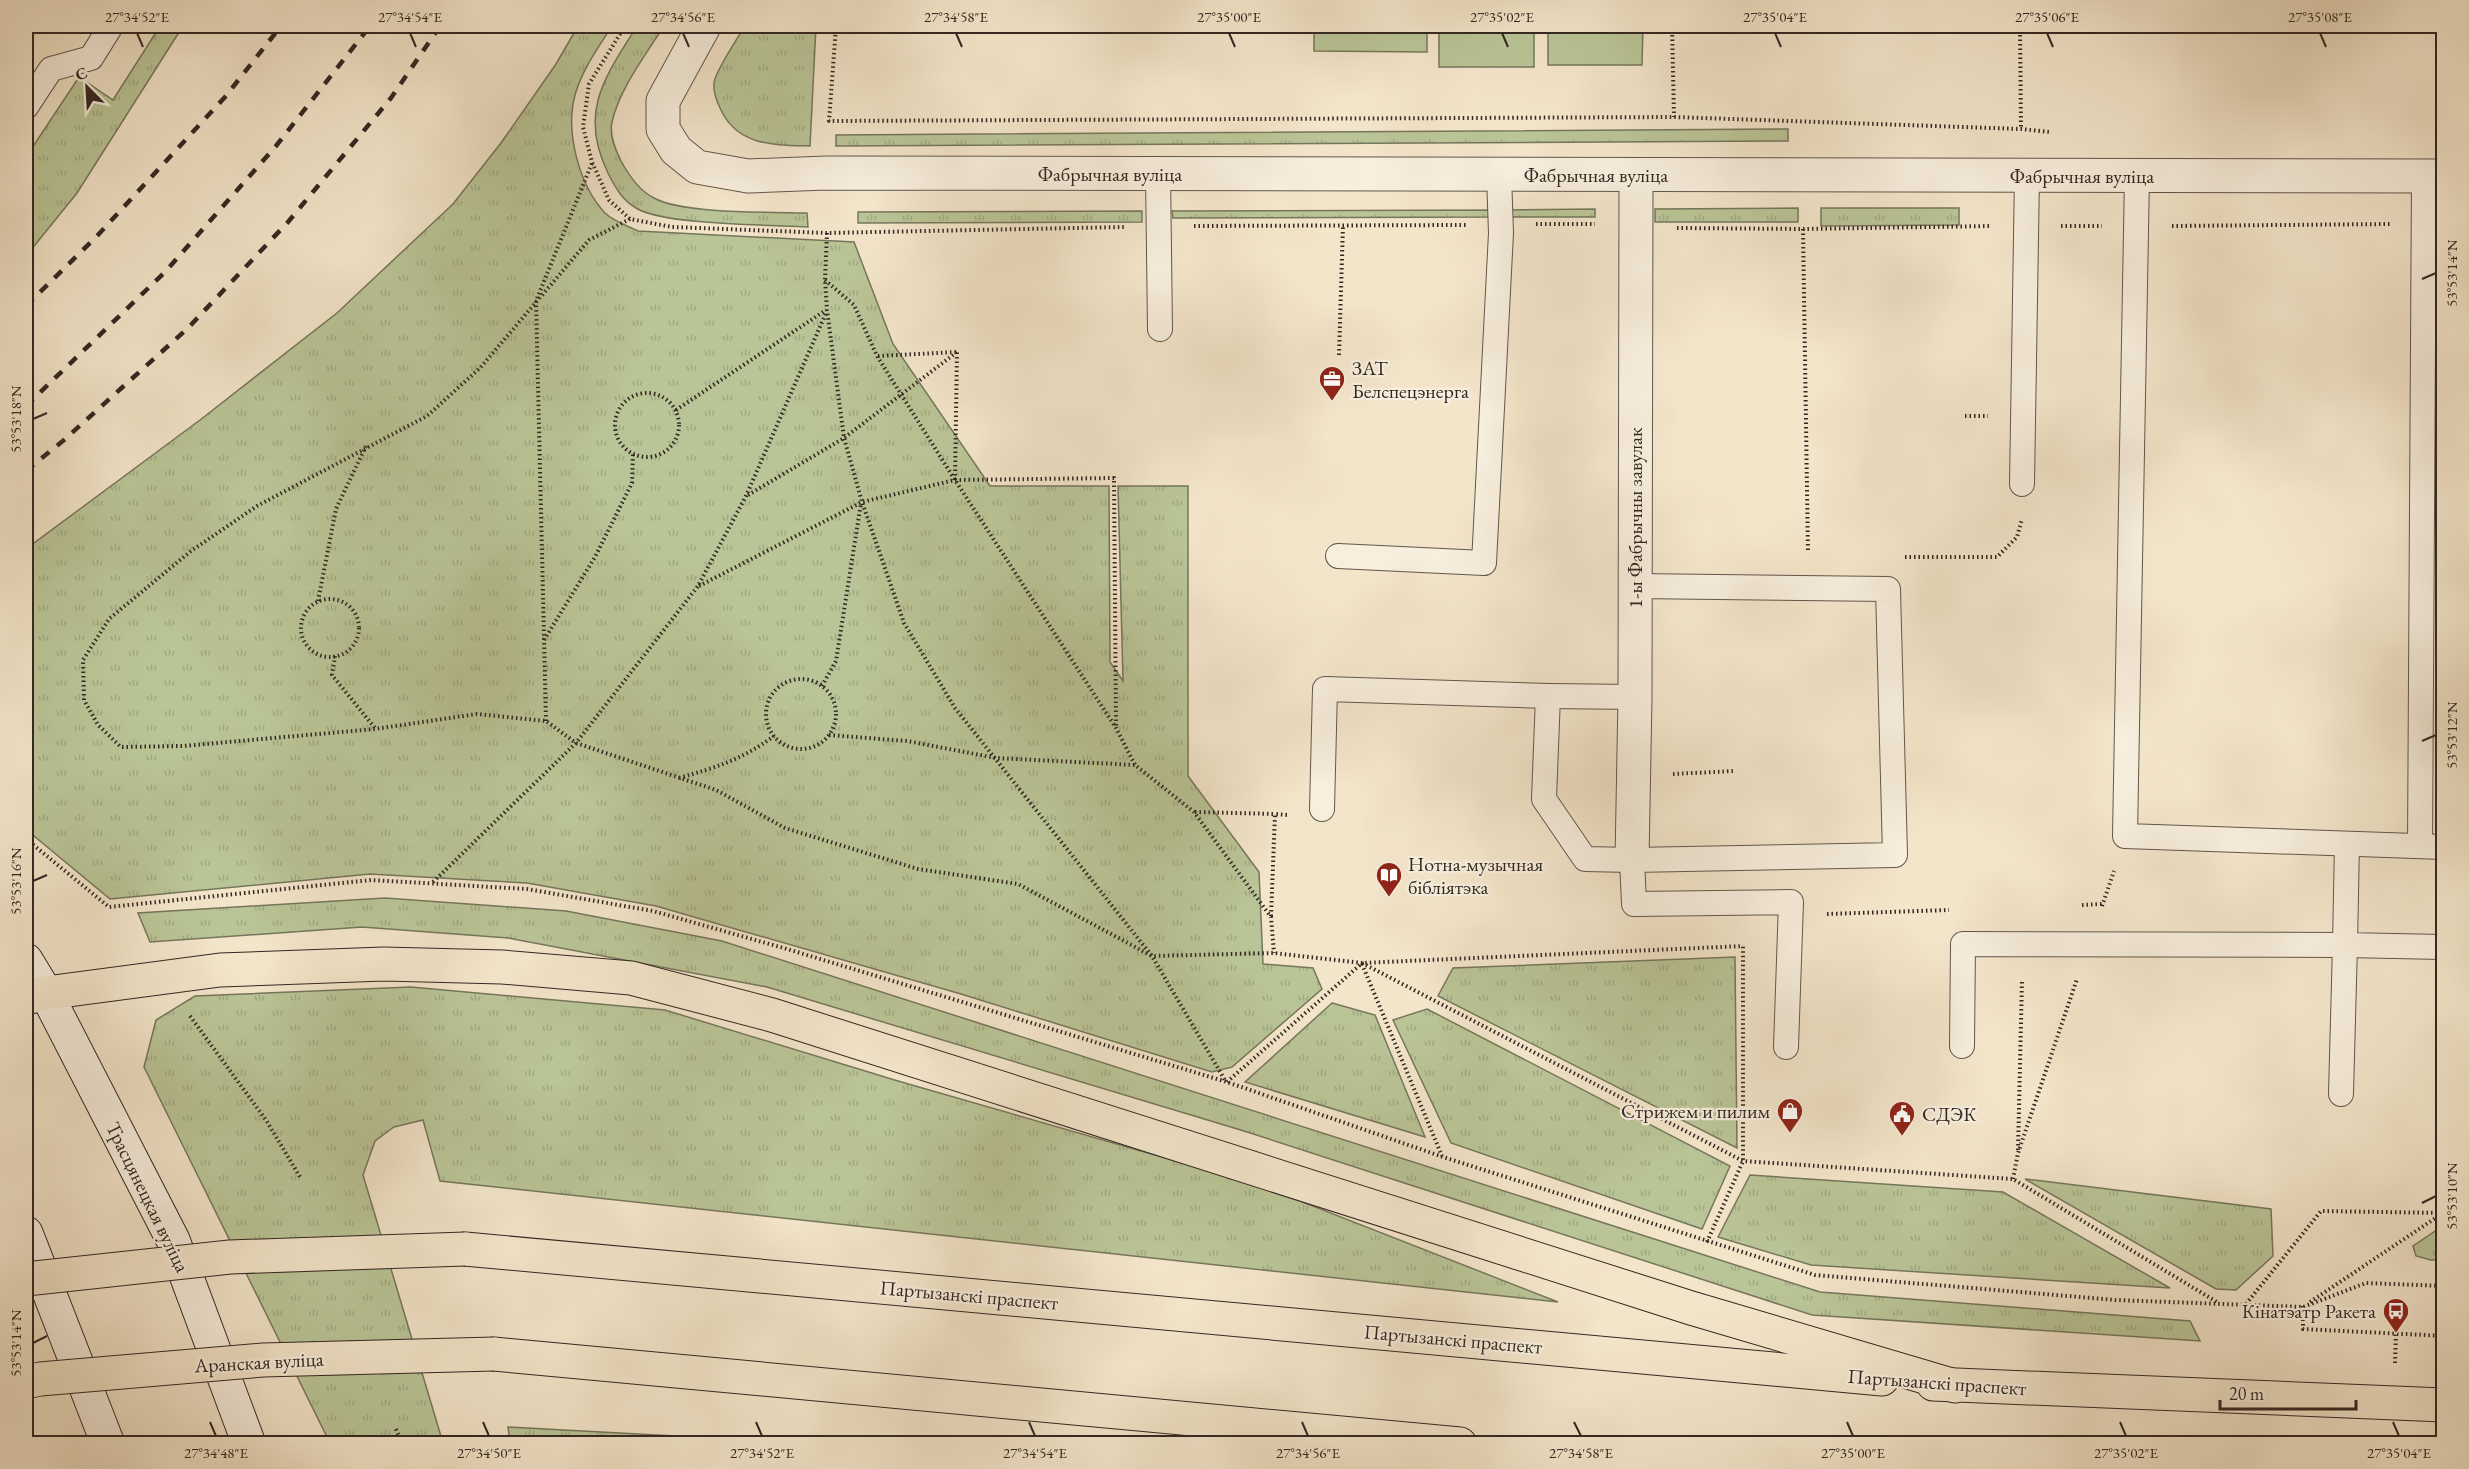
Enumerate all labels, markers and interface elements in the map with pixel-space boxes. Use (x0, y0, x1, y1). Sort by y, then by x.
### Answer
text: 27°34'52"E (105, 7, 170, 26)
text: 27°34'54"E (378, 7, 443, 26)
text: 27°34'56"E (651, 7, 716, 26)
text: 27°34'58"E (924, 7, 989, 26)
text: 27°35'00"E (1197, 7, 1262, 26)
text: 27°35'02"E (1470, 7, 1535, 26)
text: 27°35'04"E (1743, 7, 1808, 26)
text: 27°35'06"E (2015, 7, 2080, 26)
text: 27°35'08"E (2288, 7, 2353, 26)
north arrow (57, 57, 117, 117)
text: С (72, 62, 91, 86)
street label: Фабрычная вуліца (1038, 161, 1182, 187)
street label: Фабрычная вуліца (1524, 162, 1668, 188)
street label: Фабрычная вуліца (2010, 163, 2154, 189)
text: 53°53'14"N (2442, 239, 2461, 307)
place label: ЗАТ Белспецэнерга (1352, 355, 1469, 404)
office icon: ЗАТ Белспецэнерга (1317, 364, 1347, 402)
text: 53°53'18"N (6, 385, 25, 453)
street label: 1-ы Фабрычны завулак (1622, 427, 1648, 609)
text: 53°53'12"N (2442, 701, 2461, 769)
text: 53°53'16"N (6, 847, 25, 915)
place label: Нотна-музычная бібліятэка (1408, 851, 1543, 900)
library icon: Нотна-музычная бібліятэка (1374, 860, 1404, 898)
shop icon: Стрижем и пилим (1775, 1096, 1805, 1134)
place label: Стрижем и пилим (1621, 1098, 1770, 1124)
public building icon: СДЭК (1887, 1099, 1917, 1137)
place label: СДЭК (1922, 1101, 1977, 1127)
street label: Трасцянецкая вуліца (100, 1117, 196, 1277)
text: 53°53'10"N (2442, 1162, 2461, 1230)
street label: Партызанскі праспект (879, 1274, 1059, 1316)
bus stop icon: Кінатэатр Ракета (2381, 1296, 2411, 1334)
place label: Кінатэатр Ракета (2242, 1298, 2376, 1324)
text: 53°53'14"N (6, 1309, 25, 1377)
street label: Партызанскі праспект (1363, 1318, 1543, 1360)
street label: Аранская вуліца (193, 1346, 324, 1378)
street label: Партызанскі праспект (1847, 1363, 2027, 1401)
scale bar (2220, 1373, 2356, 1411)
text: 20 m (2229, 1382, 2264, 1405)
text: 27°34'48"E (184, 1443, 249, 1462)
text: 27°34'50"E (457, 1443, 522, 1462)
text: 27°34'52"E (730, 1443, 795, 1462)
text: 27°34'54"E (1003, 1443, 1068, 1462)
text: 27°34'56"E (1276, 1443, 1341, 1462)
text: 27°34'58"E (1549, 1443, 1614, 1462)
text: 27°35'00"E (1821, 1443, 1886, 1462)
text: 27°35'02"E (2094, 1443, 2159, 1462)
text: 27°35'04"E (2367, 1443, 2432, 1462)

